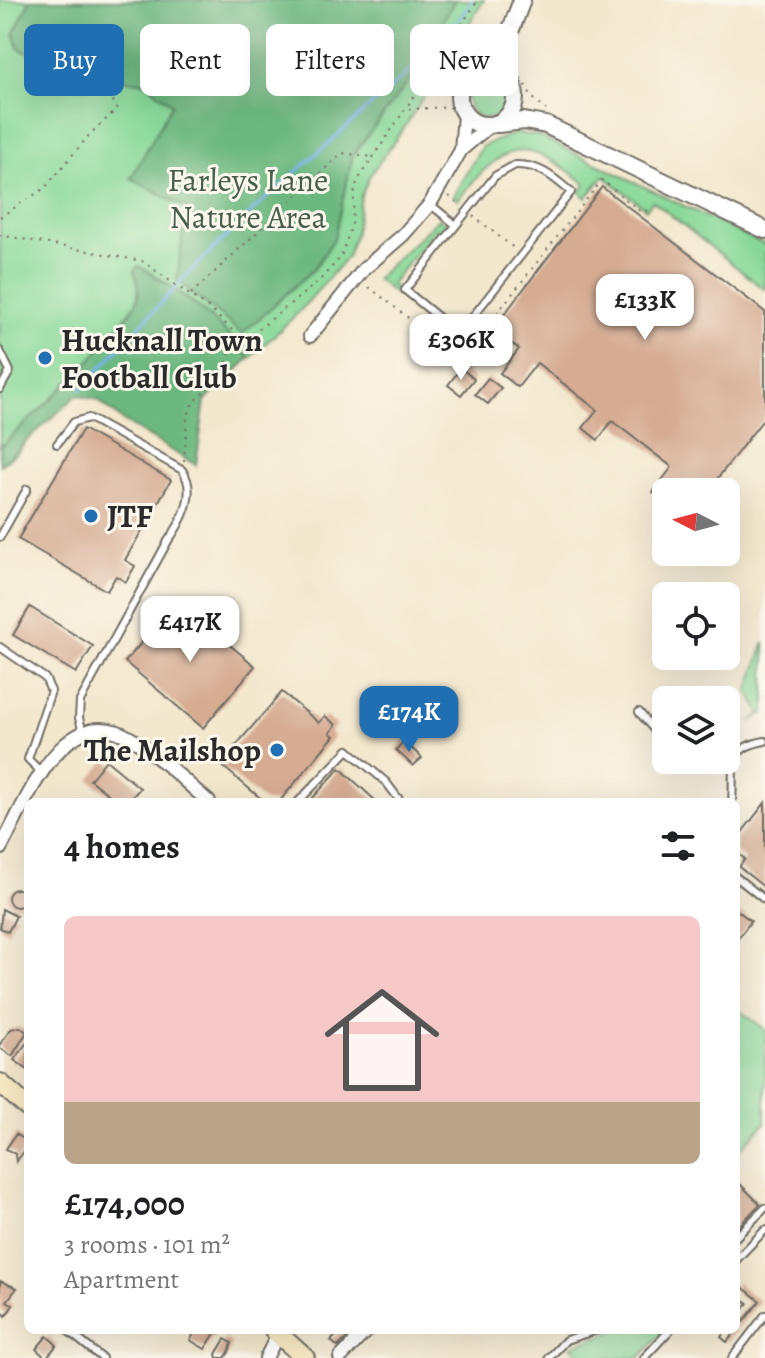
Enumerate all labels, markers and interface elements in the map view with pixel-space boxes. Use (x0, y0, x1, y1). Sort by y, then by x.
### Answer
chip: Buy (24, 24, 124, 96)
chip: Rent (140, 24, 250, 96)
chip: Filters (266, 24, 394, 96)
chip: New (410, 24, 518, 96)
park label: Farleys Lane Nature Area (168, 158, 328, 239)
pin: £133K (589, 274, 701, 342)
text: £133K (614, 282, 676, 317)
pin: £306K (405, 314, 517, 382)
place label: Hucknall Town Football Club (61, 318, 262, 399)
text: £306K (428, 322, 494, 357)
marker: Hucknall Town Football Club (36, 349, 54, 367)
north arrow (652, 478, 740, 566)
map controls (652, 478, 740, 774)
place label: JTF (107, 494, 153, 538)
marker: JTF (82, 507, 100, 525)
button: locate (652, 582, 740, 670)
pin: £417K (134, 596, 246, 664)
text: £417K (158, 604, 222, 639)
pin: £174K (353, 686, 465, 754)
button: layers (652, 686, 740, 774)
text: £174K (377, 694, 441, 729)
place label: The Mailshop (84, 728, 261, 772)
marker: The Mailshop (268, 741, 286, 759)
text: 4 homes (64, 823, 180, 870)
icon: filters (656, 824, 700, 868)
icon: home (310, 968, 454, 1112)
text: £174,000 (64, 1180, 185, 1227)
text: 3 rooms · 101 m² (64, 1227, 230, 1262)
text: Apartment (64, 1262, 179, 1297)

